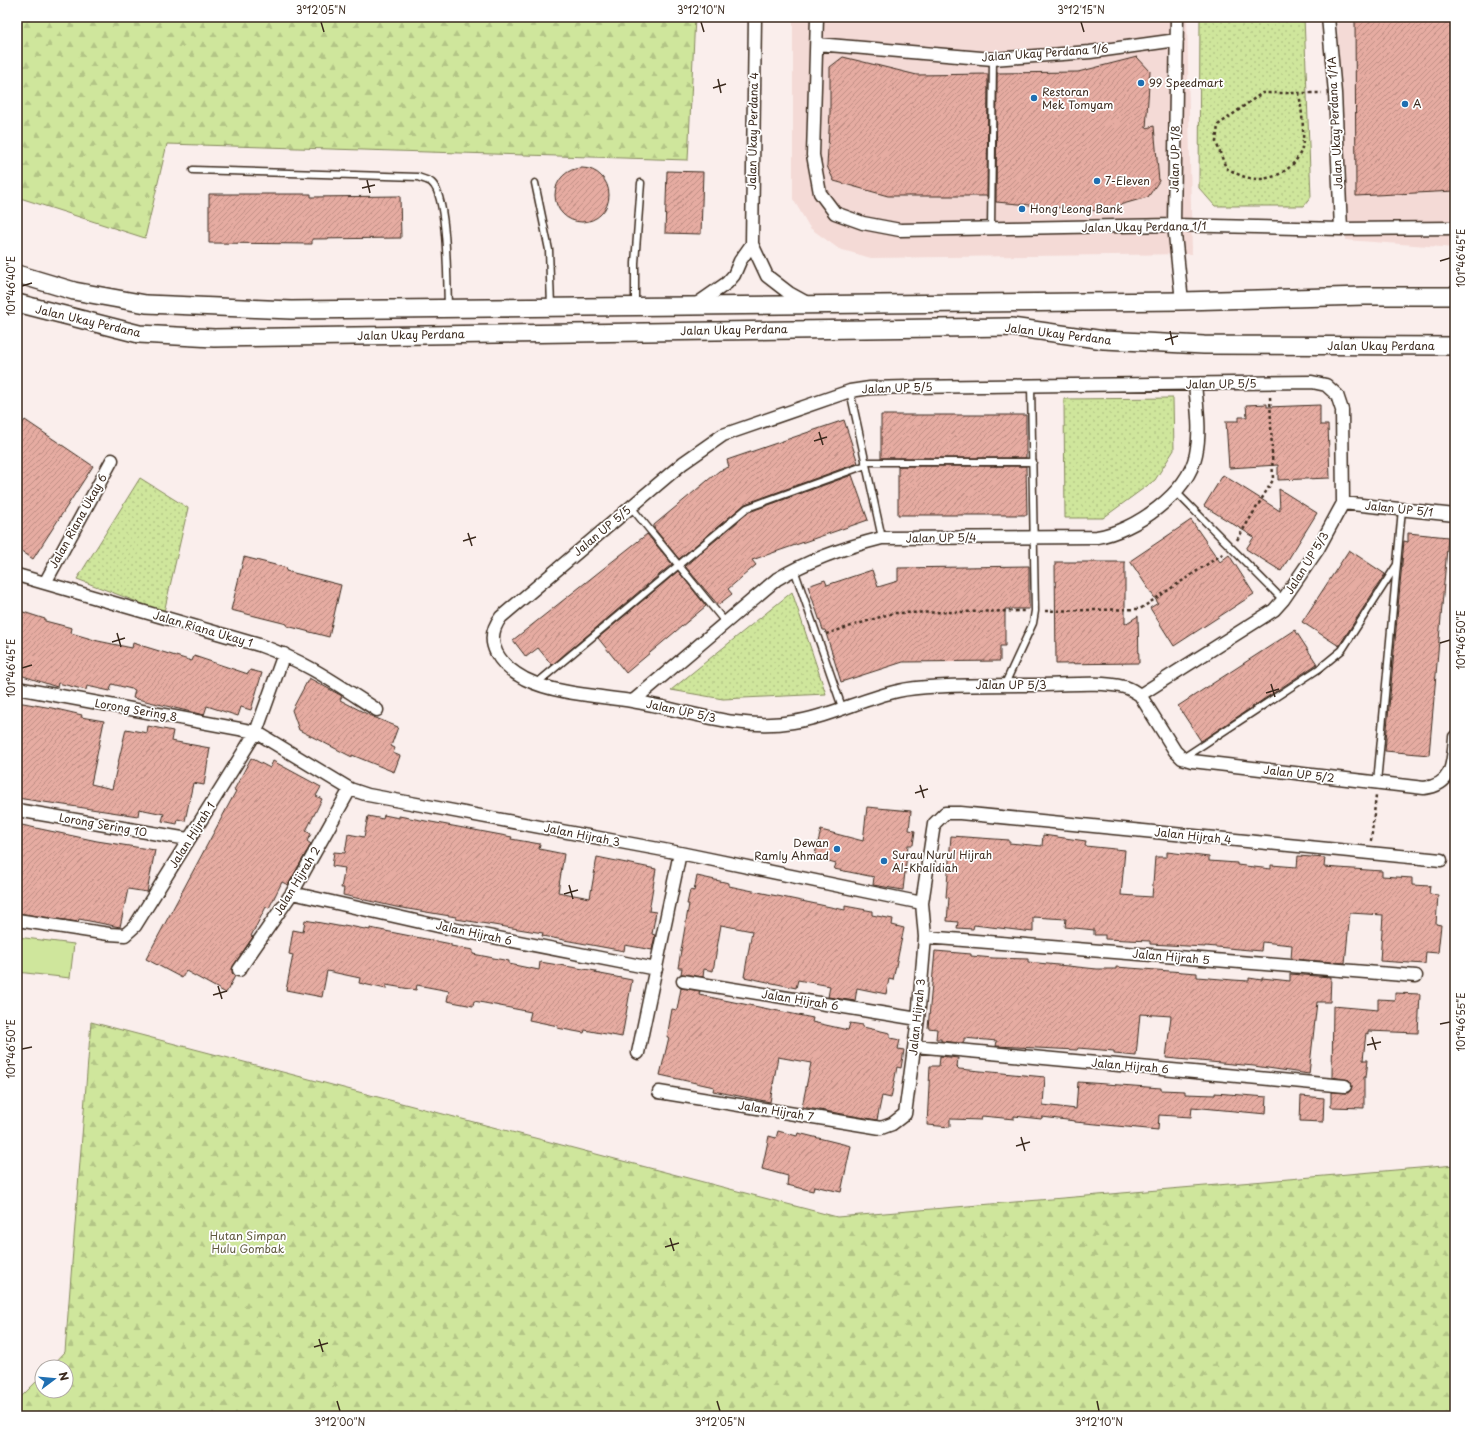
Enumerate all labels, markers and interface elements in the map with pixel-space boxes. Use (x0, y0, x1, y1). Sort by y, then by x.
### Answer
text: 3°12'05"N (296, 2, 346, 17)
text: 3°12'10"N (677, 2, 725, 17)
text: 3°12'15"N (1057, 2, 1105, 17)
street label: Jalan Ukay Perdana 1/6 (981, 40, 1109, 65)
street label: Jalan Ukay Perdana 1/1A (1323, 56, 1346, 190)
street label: Jalan Ukay Perdana 4 (743, 72, 762, 190)
place label: 99 Speedmart (1149, 74, 1224, 91)
marker: 99 Speedmart (1136, 78, 1146, 88)
place label: Restoran Mek Tomyam (1042, 83, 1113, 113)
marker: Restoran Mek Tomyam (1029, 93, 1039, 103)
place label: A (1413, 95, 1422, 112)
marker: A (1400, 99, 1410, 109)
street label: Jalan UP 1/8 (1165, 125, 1184, 193)
place label: 7-Eleven (1105, 172, 1150, 189)
marker: 7-Eleven (1092, 176, 1102, 186)
place label: Hong Leong Bank (1030, 200, 1123, 217)
marker: Hong Leong Bank (1017, 204, 1027, 214)
street label: Jalan Ukay Perdana 1/1 (1081, 217, 1207, 236)
text: 101°46'45"E (1453, 229, 1468, 287)
text: 101°46'40"E (3, 256, 18, 316)
street label: Jalan Ukay Perdana (34, 300, 142, 341)
street label: Jalan Ukay Perdana (1004, 319, 1112, 348)
street label: Jalan Ukay Perdana (680, 320, 788, 339)
street label: Jalan Ukay Perdana (357, 325, 465, 344)
street label: Jalan Ukay Perdana (1327, 337, 1435, 354)
street label: Jalan UP 5/5 (1185, 374, 1257, 393)
street label: Jalan UP 5/5 (861, 378, 933, 397)
street label: Jalan Riana Ukay 6 (44, 470, 111, 571)
street label: Jalan UP 5/1 (1364, 496, 1434, 521)
street label: Jalan UP 5/5 (569, 501, 634, 560)
street label: Jalan UP 5/4 (905, 528, 976, 547)
street label: Jalan UP 5/3 (1281, 528, 1333, 597)
street label: Jalan Riana Ukay 1 (151, 606, 255, 651)
text: 101°46'50"E (1453, 610, 1468, 670)
text: 101°46'45"E (3, 639, 18, 697)
street label: Jalan UP 5/3 (975, 676, 1047, 693)
street label: Lorong Sering 8 (94, 694, 179, 725)
street label: Jalan UP 5/3 (645, 695, 718, 726)
street label: Jalan UP 5/2 (1263, 761, 1336, 786)
street label: Jalan Hijrah 1 (164, 798, 219, 871)
street label: Lorong Sering 10 (58, 808, 148, 841)
street label: Jalan Hijrah 3 (543, 819, 622, 850)
street label: Jalan Hijrah 4 (1154, 823, 1232, 848)
place label: Dewan Ramly Ahmad (754, 834, 829, 864)
street label: Jalan Hijrah 2 (269, 843, 324, 919)
marker: Dewan Ramly Ahmad (832, 844, 842, 854)
place label: Surau Nurul Hijrah Al-Khalidiah (892, 846, 992, 876)
marker: Surau Nurul Hijrah Al-Khalidiah (879, 856, 889, 866)
street label: Jalan Hijrah 6 (434, 916, 514, 949)
street label: Jalan Hijrah 5 (1132, 945, 1210, 968)
street label: Jalan Hijrah 3 (904, 978, 929, 1056)
street label: Jalan Hijrah 6 (760, 985, 840, 1014)
text: 101°46'55"E (1453, 993, 1468, 1051)
text: 101°46'50"E (3, 1019, 18, 1079)
street label: Jalan Hijrah 6 (1091, 1054, 1169, 1077)
street label: Jalan Hijrah 7 (737, 1096, 815, 1125)
park label: Hutan Simpan Hulu Gombak (210, 1227, 286, 1257)
north arrow (34, 1359, 74, 1399)
text: N (55, 1370, 74, 1383)
text: 3°12'00"N (315, 1414, 366, 1429)
text: 3°12'05"N (695, 1414, 745, 1429)
text: 3°12'10"N (1075, 1414, 1123, 1429)

